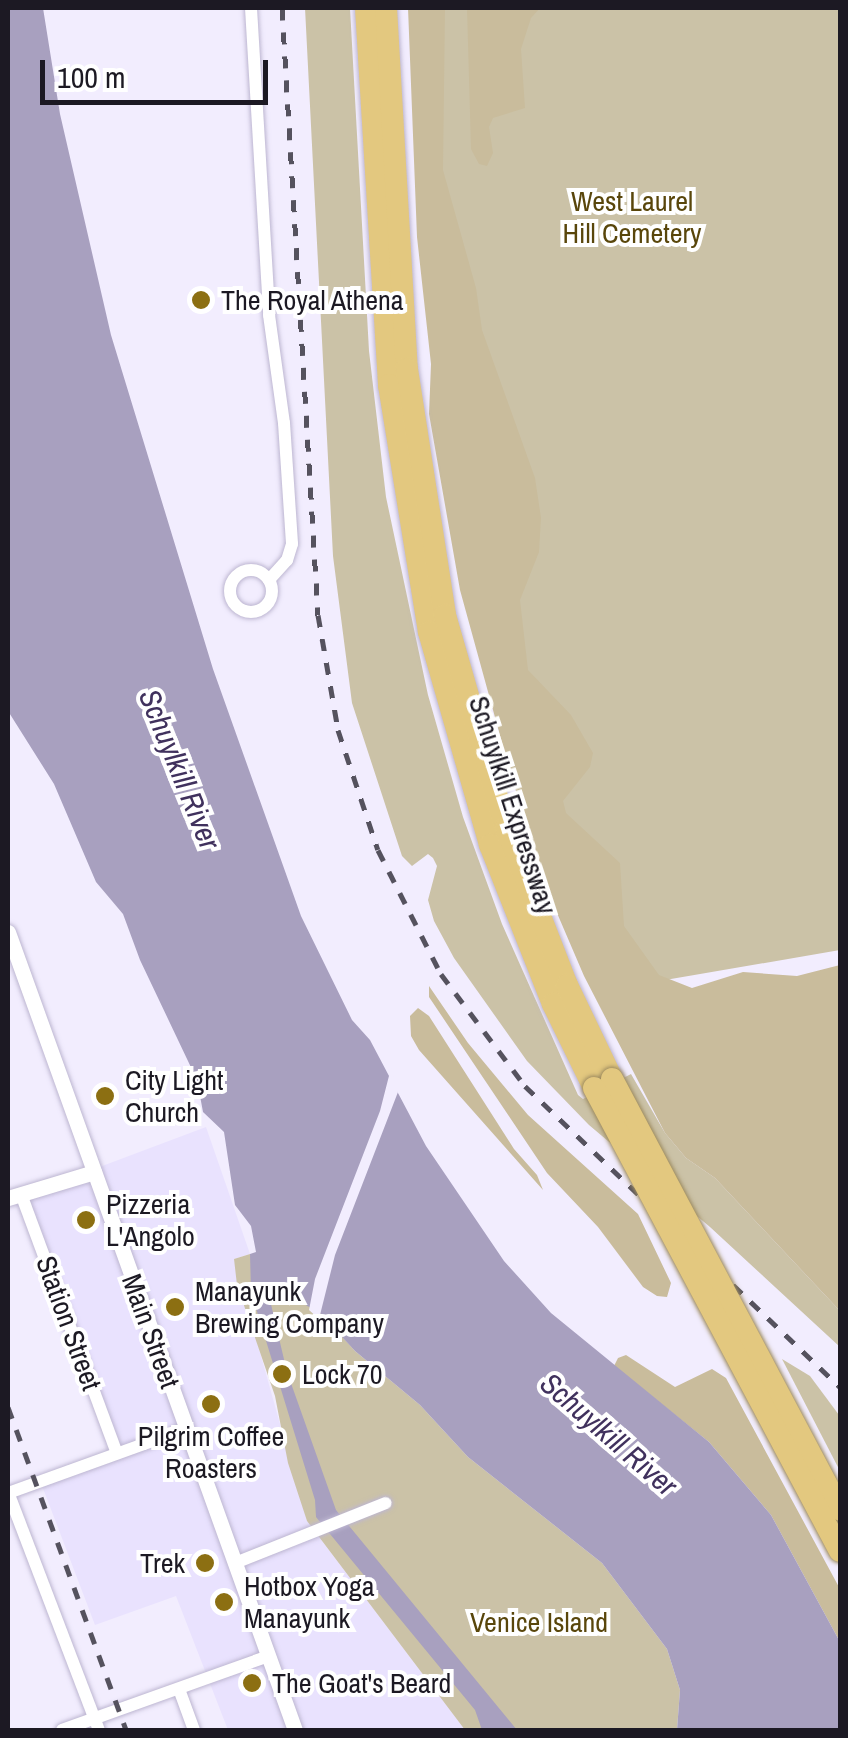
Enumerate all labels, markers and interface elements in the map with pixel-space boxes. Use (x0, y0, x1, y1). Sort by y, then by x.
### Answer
scale bar (45, 40, 272, 102)
text: 100 m (57, 57, 125, 97)
park label: West Laurel Hill Cemetery (562, 184, 702, 250)
place label: The Royal Athena (221, 283, 405, 317)
marker: The Royal Athena (190, 289, 212, 311)
water label: Schuylkill River (132, 684, 228, 854)
street label: Schuylkill Expressway (462, 692, 564, 918)
place label: City Light Church (125, 1063, 223, 1129)
marker: City Light Church (94, 1085, 116, 1107)
place label: Pizzeria L'Angolo (106, 1187, 195, 1253)
marker: Pizzeria L'Angolo (75, 1209, 97, 1231)
street label: Station Street (29, 1251, 109, 1395)
street label: Main Street (115, 1269, 187, 1393)
place label: Manayunk Brewing Company (195, 1274, 384, 1340)
marker: Manayunk Brewing Company (164, 1296, 186, 1318)
place label: Lock 70 (302, 1357, 382, 1391)
marker: Lock 70 (271, 1363, 293, 1385)
water label: Schuylkill River (533, 1365, 685, 1503)
marker: Pilgrim Coffee Roasters (200, 1393, 222, 1415)
place label: Pilgrim Coffee Roasters (138, 1419, 284, 1485)
place label: Trek (140, 1546, 185, 1580)
marker: Trek (194, 1552, 216, 1574)
place label: Hotbox Yoga Manayunk (244, 1569, 375, 1635)
marker: Hotbox Yoga Manayunk (213, 1591, 235, 1613)
park label: Venice Island (470, 1605, 608, 1639)
place label: The Goat's Beard (272, 1666, 451, 1700)
marker: The Goat's Beard (241, 1672, 263, 1694)

